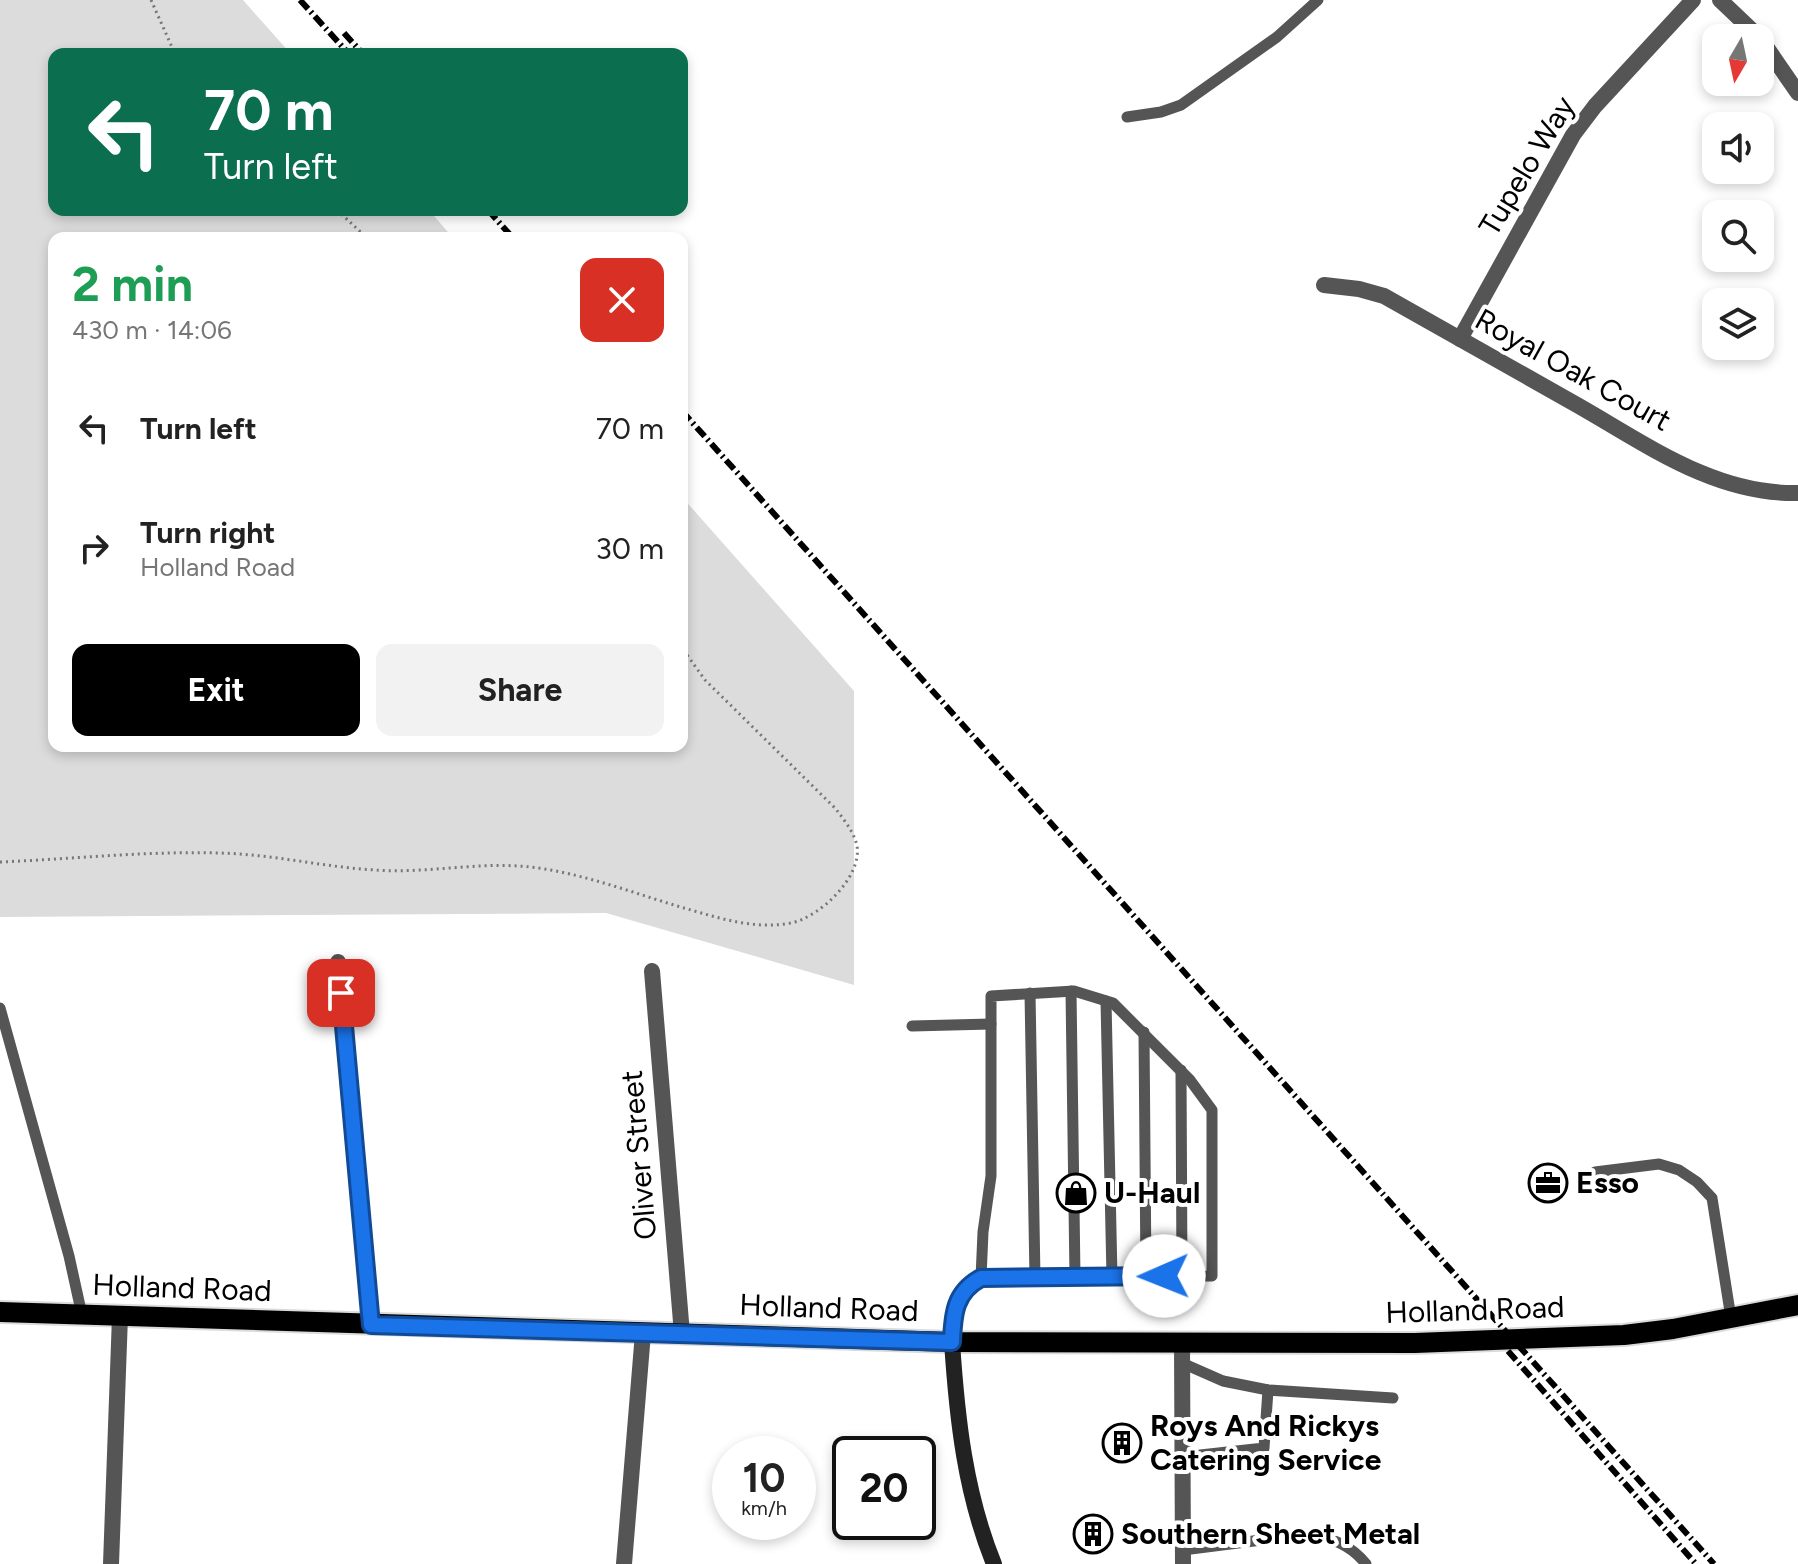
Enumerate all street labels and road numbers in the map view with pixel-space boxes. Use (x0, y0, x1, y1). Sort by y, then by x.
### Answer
street label: Tupelo Way (1471, 89, 1583, 242)
street label: Royal Oak Court (1469, 300, 1678, 439)
street label: Oliver Street (613, 1069, 664, 1241)
street label: Holland Road (92, 1266, 272, 1309)
street label: Holland Road (739, 1286, 919, 1329)
street label: Holland Road (1385, 1288, 1565, 1331)

